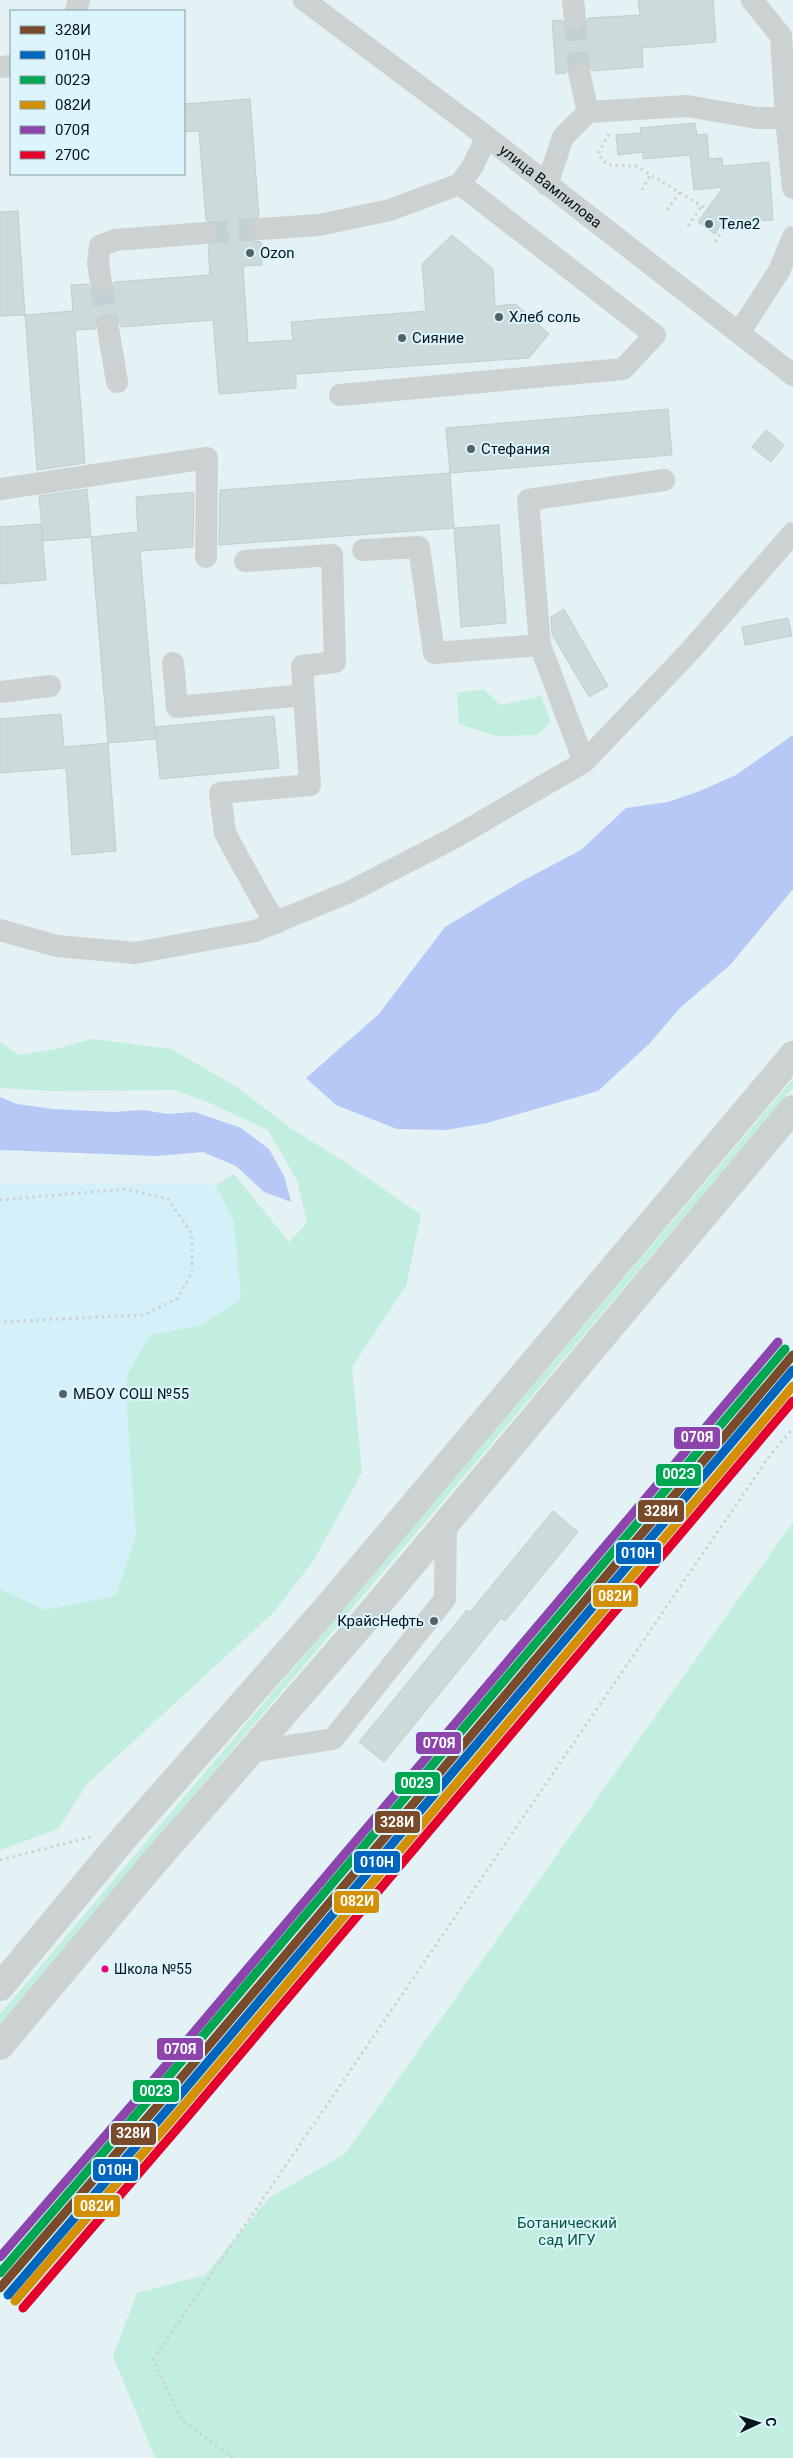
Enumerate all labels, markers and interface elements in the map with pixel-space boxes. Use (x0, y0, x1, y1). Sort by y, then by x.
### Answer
legend (10, 10, 185, 175)
text: 328И (55, 21, 91, 39)
text: 010Н (55, 46, 91, 64)
text: 002Э (55, 71, 90, 89)
text: 082И (55, 96, 91, 114)
text: 070Я (55, 121, 90, 139)
street label: улица Вампилова (496, 141, 605, 232)
text: 270С (55, 146, 90, 164)
place label: Теле2 (719, 215, 760, 233)
marker: Теле2 (703, 218, 715, 230)
place label: Ozon (260, 244, 294, 262)
marker: Ozon (244, 247, 256, 259)
place label: Хлеб соль (509, 308, 580, 326)
marker: Хлеб соль (493, 311, 505, 323)
place label: Сияние (412, 329, 464, 347)
marker: Сияние (396, 332, 408, 344)
place label: Стефания (481, 440, 550, 458)
marker: Стефания (465, 443, 477, 455)
place label: МБОУ СОШ №55 (73, 1385, 189, 1403)
marker: МБОУ СОШ №55 (57, 1388, 69, 1400)
line badge: 070Я (673, 1426, 721, 1450)
text: 070Я (681, 1429, 713, 1445)
line badge: 002Э (655, 1463, 702, 1487)
text: 002Э (662, 1466, 696, 1482)
line badge: 328И (637, 1499, 685, 1523)
text: 328И (644, 1503, 678, 1519)
line badge: 010Н (615, 1541, 662, 1565)
text: 010Н (621, 1545, 655, 1561)
line badge: 082И (592, 1584, 639, 1608)
text: 082И (598, 1588, 632, 1604)
place label: КрайсНефть (337, 1612, 424, 1630)
marker: КрайсНефть (428, 1615, 440, 1627)
line badge: 070Я (415, 1731, 462, 1755)
text: 070Я (423, 1735, 455, 1751)
line badge: 002Э (394, 1771, 441, 1795)
text: 002Э (400, 1775, 434, 1791)
line badge: 328И (374, 1810, 421, 1834)
text: 328И (380, 1814, 414, 1830)
line badge: 010Н (353, 1850, 401, 1874)
text: 010Н (360, 1854, 394, 1870)
line badge: 082И (333, 1890, 380, 1914)
text: 082И (340, 1893, 374, 1909)
place label: Школа №55 (114, 1961, 192, 1977)
marker: Школа №55 (100, 1964, 110, 1974)
line badge: 070Я (156, 2037, 204, 2061)
text: 070Я (164, 2041, 196, 2057)
line badge: 002Э (132, 2079, 180, 2103)
text: 002Э (139, 2083, 173, 2099)
line badge: 328И (110, 2122, 157, 2146)
text: 328И (116, 2125, 150, 2141)
line badge: 010Н (92, 2158, 139, 2182)
text: 010Н (98, 2162, 132, 2178)
line badge: 082И (73, 2194, 121, 2218)
text: 082И (80, 2198, 114, 2214)
park label: Ботанический сад ИГУ (517, 2214, 617, 2249)
north arrow (733, 2398, 783, 2448)
text: С (763, 2417, 779, 2427)

